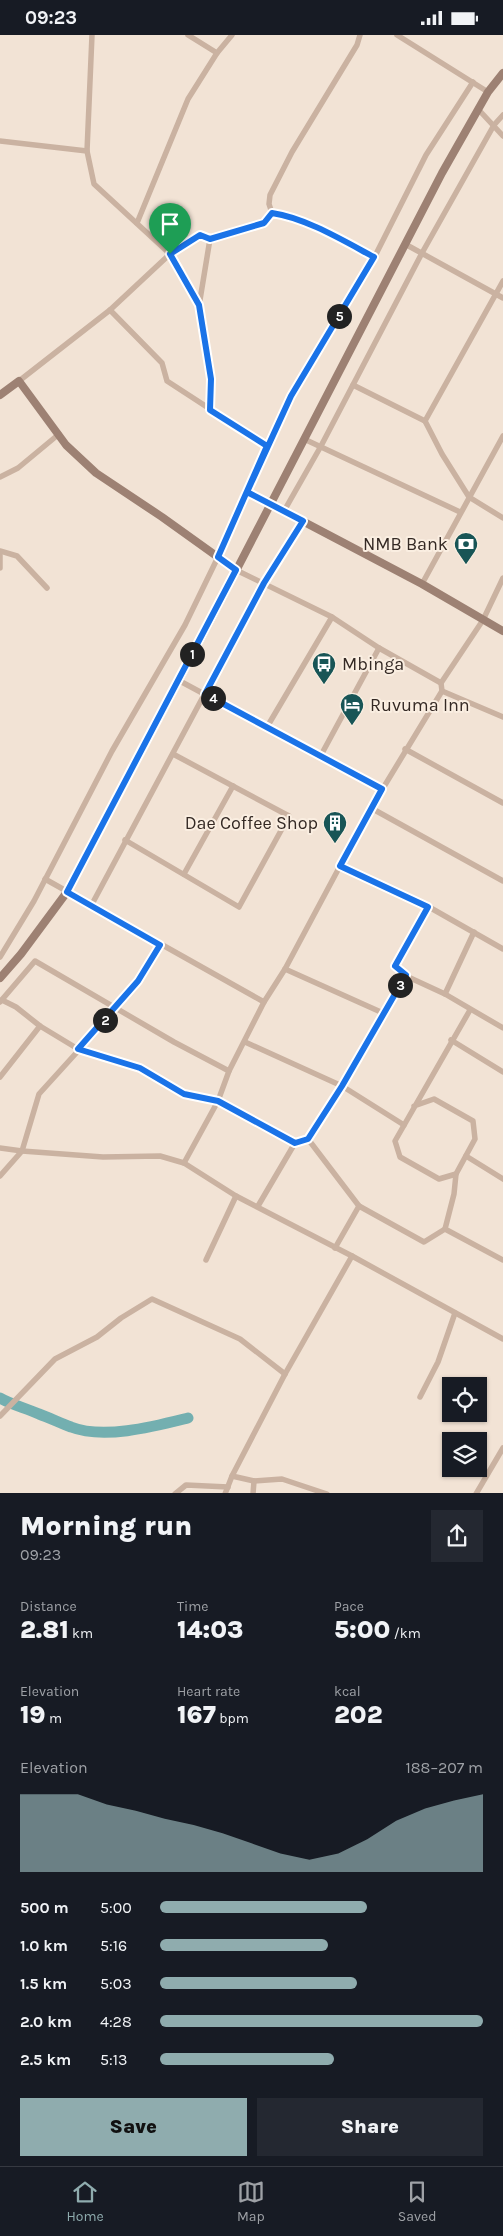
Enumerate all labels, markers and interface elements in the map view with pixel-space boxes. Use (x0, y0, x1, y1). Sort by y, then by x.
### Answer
text: 09:23 (25, 7, 77, 29)
pin (149, 203, 191, 254)
icon: arrive (156, 210, 184, 238)
pin: 5 (326, 303, 352, 329)
text: 5 (335, 308, 344, 325)
bank icon: NMB Bank (453, 531, 479, 565)
place label: NMB Bank (363, 533, 448, 555)
pin: 1 (180, 641, 204, 667)
text: 1 (190, 646, 195, 663)
bus stop icon: Mbinga (311, 651, 337, 685)
place label: Mbinga (342, 653, 404, 675)
pin: 4 (200, 685, 226, 711)
text: 4 (209, 690, 218, 707)
hotel icon: Ruvuma Inn (339, 692, 365, 726)
place label: Ruvuma Inn (370, 694, 470, 716)
building icon: Dae Coffee Shop (322, 810, 348, 844)
place label: Dae Coffee Shop (185, 812, 318, 834)
pin: 3 (388, 973, 412, 997)
text: 3 (396, 977, 405, 994)
pin: 2 (92, 1007, 118, 1033)
text: 2 (101, 1012, 110, 1029)
map controls (442, 1377, 487, 1477)
button: locate (442, 1377, 487, 1422)
button: layers (442, 1432, 487, 1477)
text: Morning run (20, 1509, 192, 1542)
button: share (431, 1510, 483, 1562)
text: 09:23 (20, 1545, 61, 1564)
text: Distance (20, 1598, 77, 1615)
text: Time (177, 1598, 208, 1615)
text: Pace (334, 1598, 364, 1615)
text: 2.81 (20, 1615, 69, 1644)
text: 14:03 (177, 1615, 243, 1644)
text: 5:00 (334, 1615, 390, 1644)
text: km (69, 1625, 93, 1642)
text: /km (390, 1625, 421, 1642)
text: Elevation (20, 1683, 79, 1700)
text: Heart rate (177, 1683, 240, 1700)
text: kcal (334, 1683, 361, 1700)
text: 19 (20, 1700, 46, 1729)
text: 167 (177, 1700, 216, 1729)
text: 202 (334, 1700, 382, 1729)
text: m (46, 1710, 62, 1727)
text: bpm (216, 1710, 249, 1727)
text: Elevation (20, 1758, 88, 1777)
text: 188–207 m (405, 1758, 483, 1777)
text: 500 m (20, 1898, 69, 1917)
text: 5:00 (100, 1898, 132, 1917)
text: 1.0 km (20, 1936, 68, 1955)
text: 5:16 (100, 1936, 127, 1955)
text: 1.5 km (20, 1974, 67, 1993)
text: 5:03 (100, 1974, 132, 1993)
text: 2.0 km (20, 2012, 72, 2031)
text: 4:28 (100, 2012, 132, 2031)
text: 2.5 km (20, 2050, 71, 2069)
text: 5:13 (100, 2050, 127, 2069)
button: Save (20, 2098, 247, 2156)
button: Share (257, 2098, 483, 2156)
tab: Home (67, 2178, 104, 2225)
tab: Map (237, 2178, 265, 2225)
tab: Saved (398, 2178, 437, 2225)

